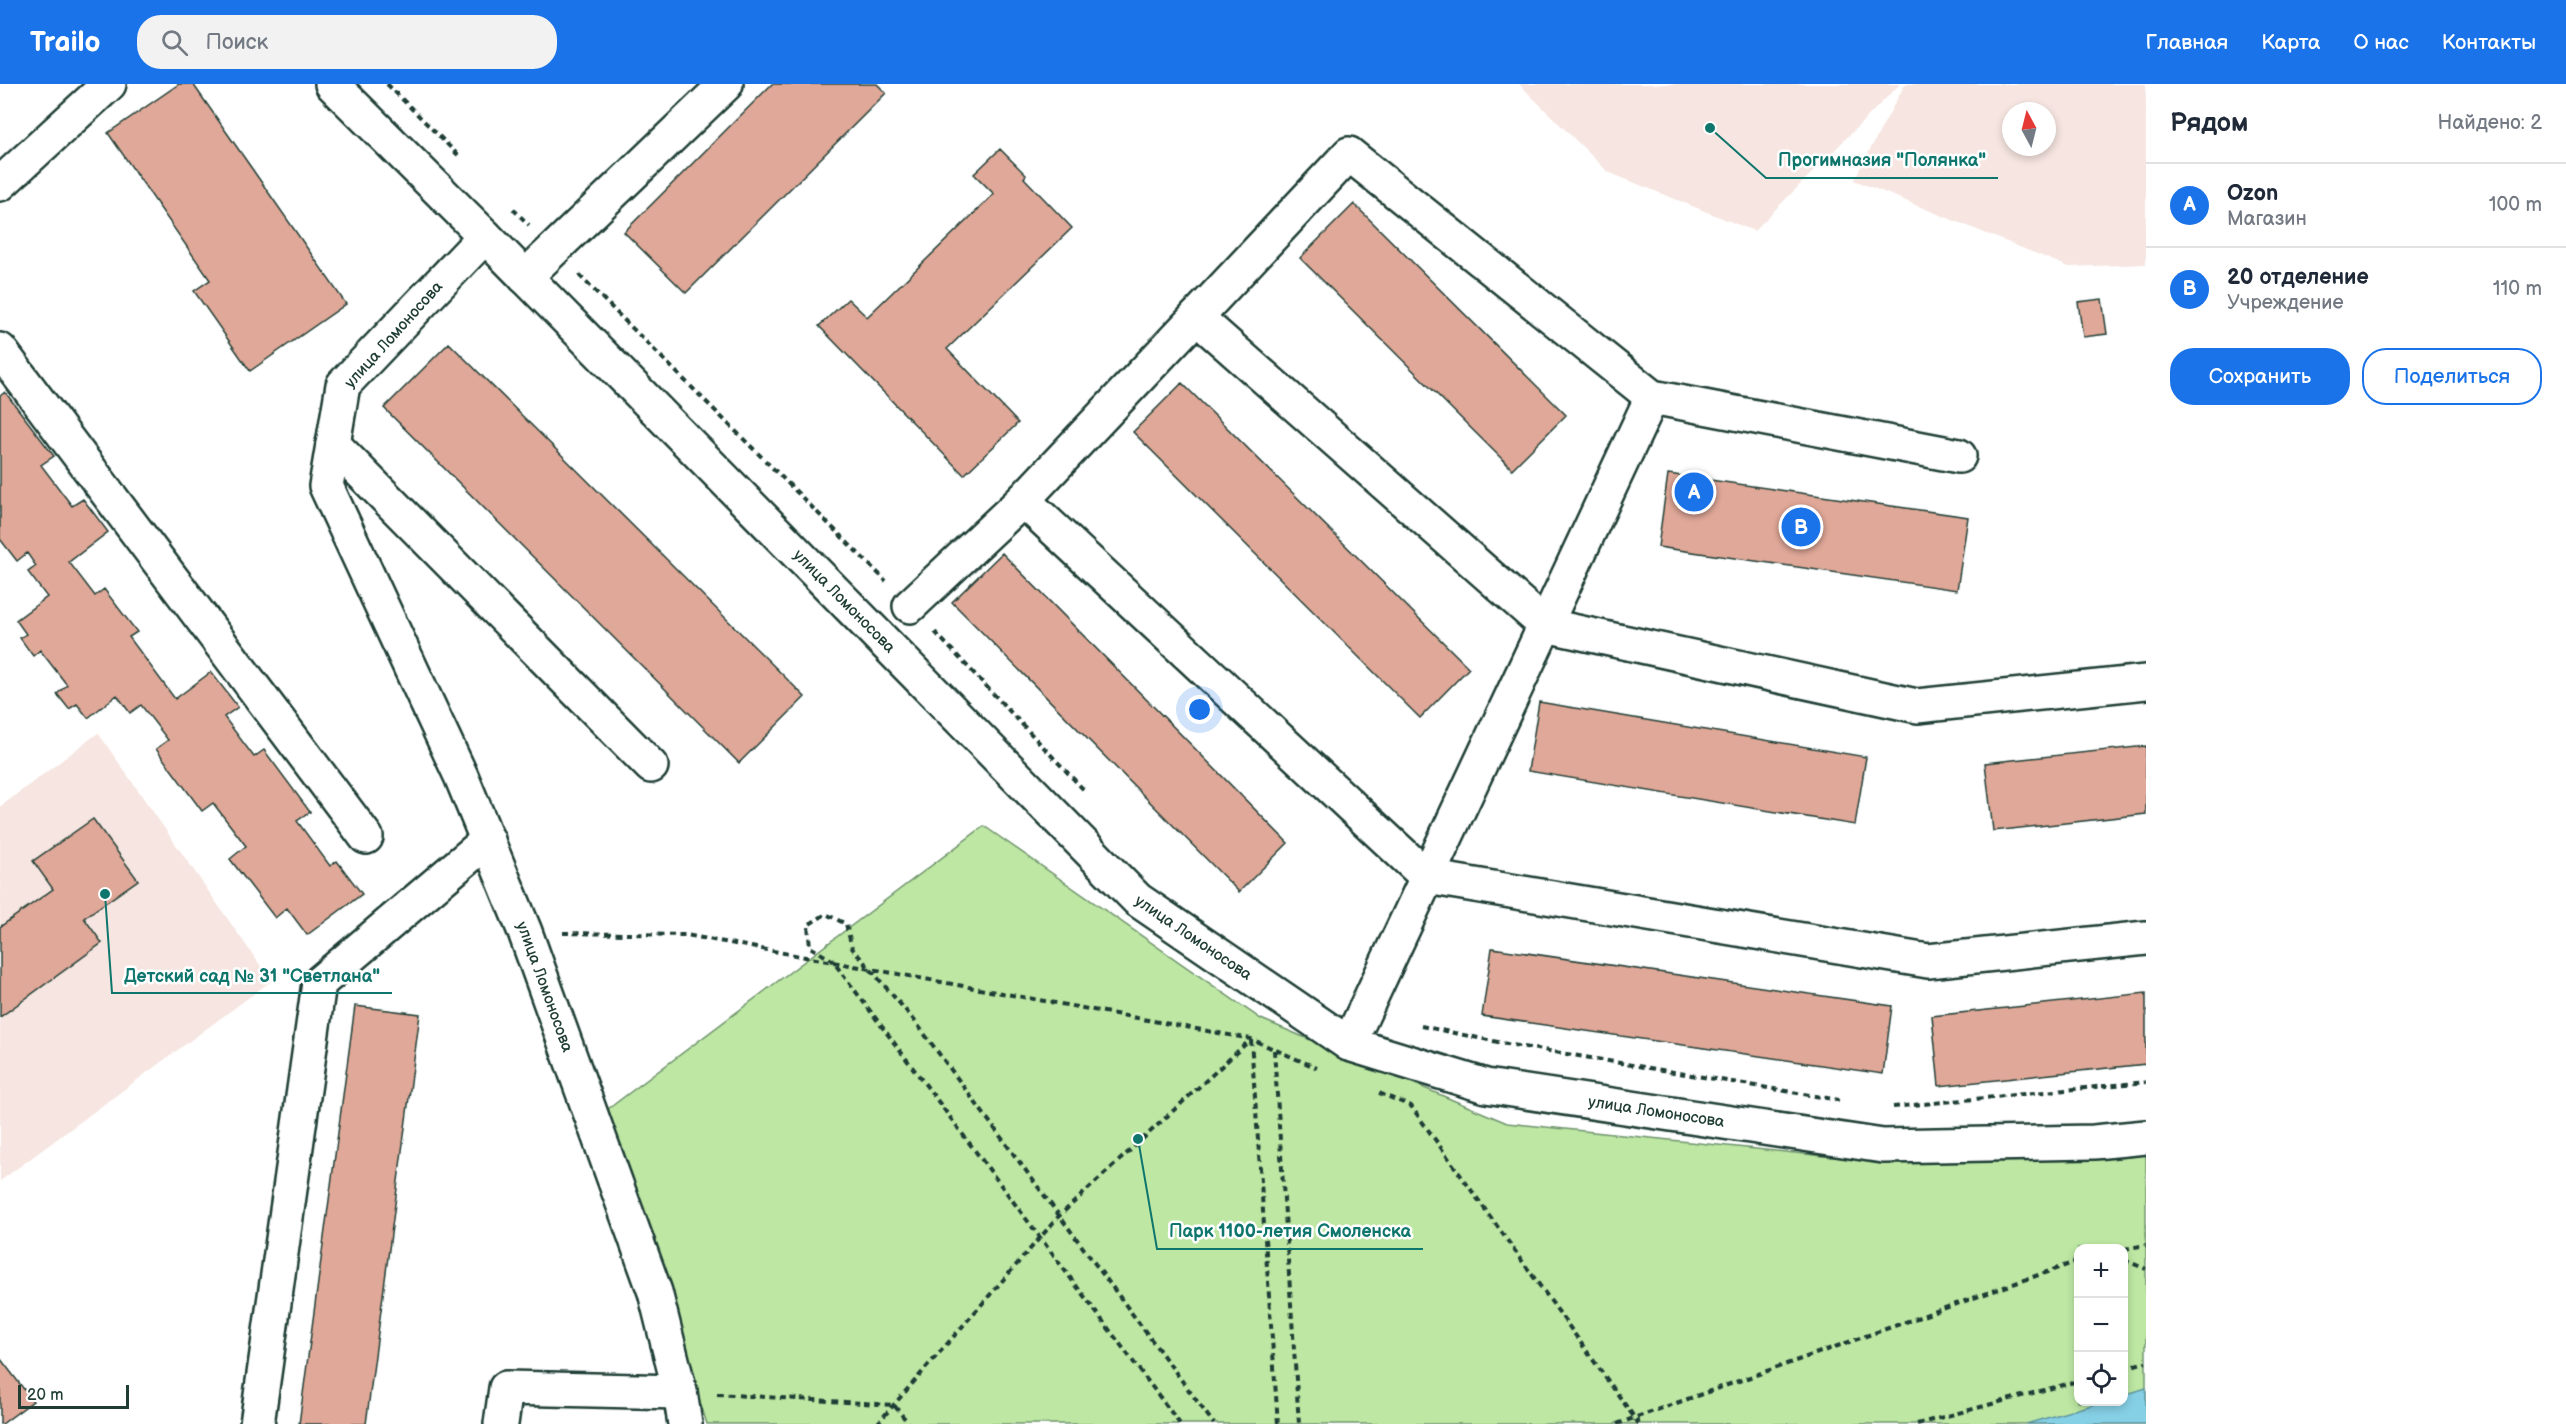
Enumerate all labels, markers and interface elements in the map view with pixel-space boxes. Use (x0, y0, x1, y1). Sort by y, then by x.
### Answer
search box (137, 15, 557, 69)
text: Trailo (30, 26, 101, 59)
icon: search (158, 26, 191, 59)
text: Поиск (206, 29, 268, 56)
text: Главная (2145, 30, 2228, 55)
text: Карта (2261, 30, 2320, 55)
text: О нас (2353, 30, 2409, 55)
text: Контакты (2442, 30, 2536, 55)
north arrow (2002, 102, 2056, 156)
text: Рядом (2170, 108, 2248, 139)
text: Найдено: 2 (2438, 111, 2542, 135)
callout: Прогимназия "Полянка" (1766, 142, 1998, 178)
text: Прогимназия "Полянка" (1778, 150, 1986, 171)
text: Ozon (2227, 180, 2278, 207)
text: A (2183, 193, 2196, 217)
text: 100 m (2489, 193, 2542, 217)
text: Магазин (2227, 207, 2307, 231)
text: 20 отделение (2227, 264, 2369, 291)
street label: улица Ломоносова (341, 277, 447, 392)
text: B (2182, 277, 2197, 301)
text: 110 m (2493, 277, 2542, 301)
text: Учреждение (2227, 291, 2344, 315)
button: Сохранить (2170, 348, 2350, 405)
button: Поделиться (2362, 348, 2542, 405)
pin: A (1674, 470, 1714, 514)
pin: B (1782, 504, 1820, 550)
street label: улица Ломоносова (789, 546, 900, 657)
your location (1185, 695, 1214, 724)
street label: улица Ломоносова (1131, 891, 1256, 985)
street label: улица Ломоносова (512, 919, 577, 1055)
callout: Детский сад № 31 "Светлана" (112, 957, 392, 993)
text: Детский сад № 31 "Светлана" (124, 966, 380, 987)
street label: улица Ломоносова (1587, 1092, 1726, 1132)
callout: Парк 1100-летия Смоленска (1157, 1213, 1423, 1249)
text: Парк 1100-летия Смоленска (1169, 1221, 1412, 1242)
map controls (2074, 1244, 2128, 1406)
button: + (2074, 1244, 2128, 1298)
button: − (2074, 1298, 2128, 1352)
button: locate (2074, 1352, 2128, 1406)
scale bar (18, 1382, 129, 1410)
text: 20 m (27, 1386, 63, 1405)

